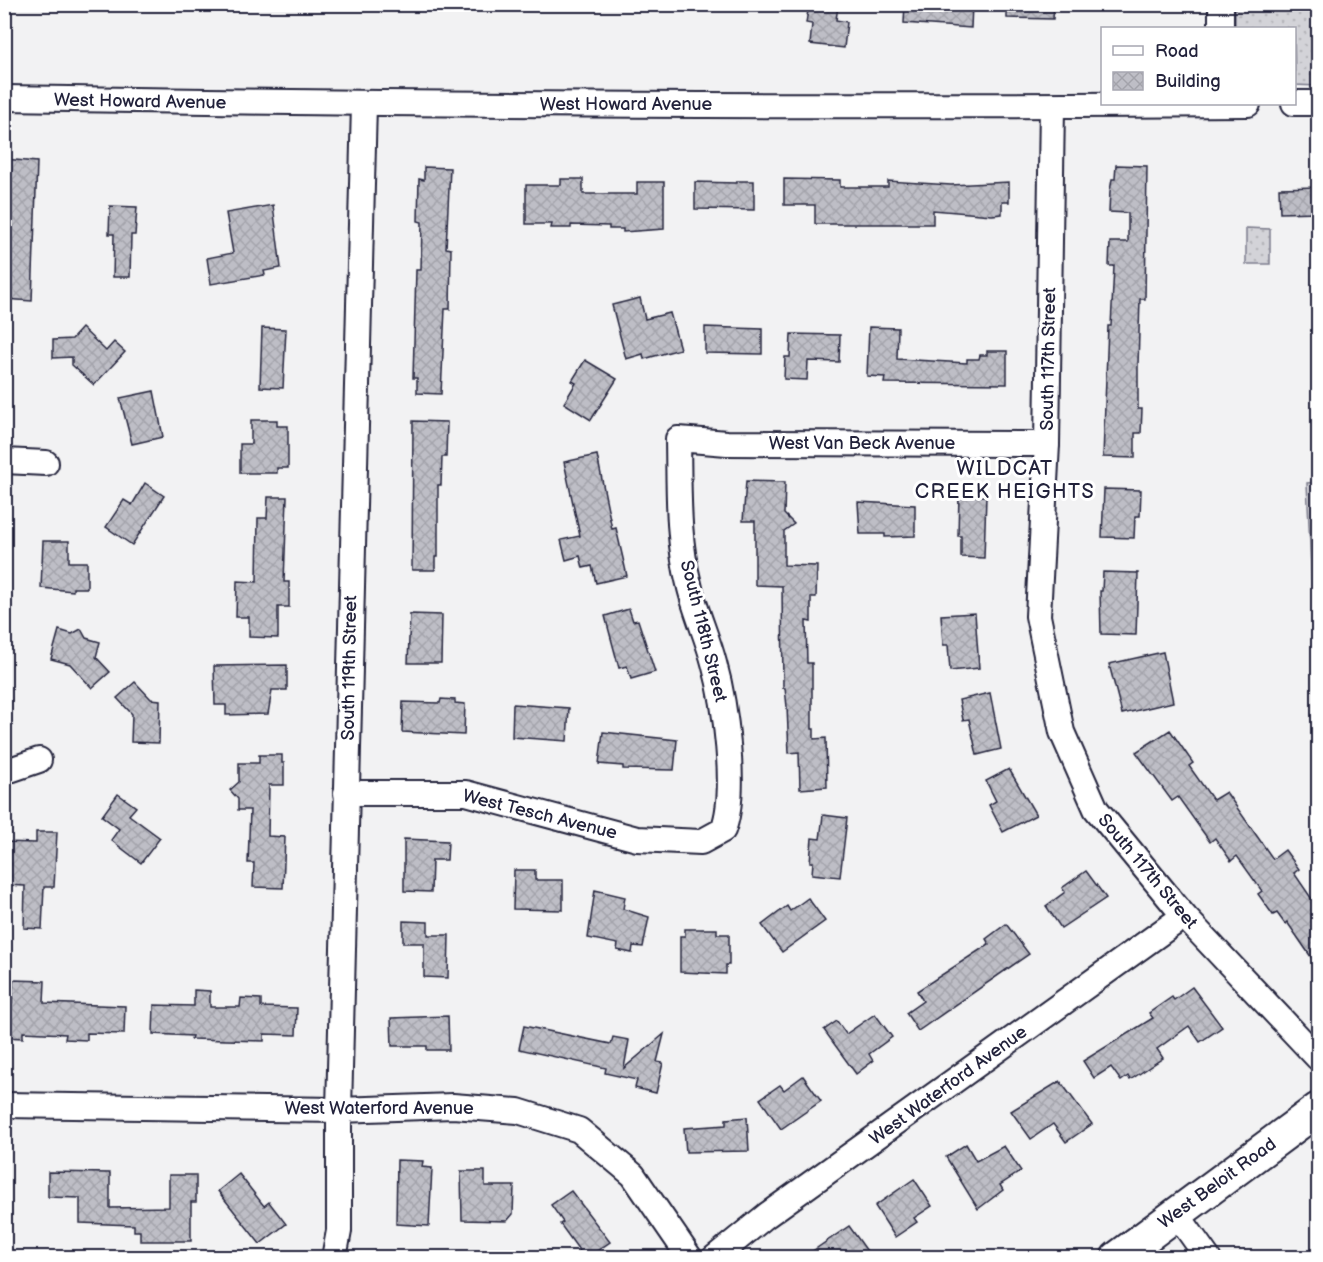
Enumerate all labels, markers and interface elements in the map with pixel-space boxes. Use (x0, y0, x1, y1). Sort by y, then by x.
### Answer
legend (1101, 27, 1296, 105)
text: Road (1155, 41, 1199, 62)
text: Building (1155, 71, 1221, 92)
street label: West Howard Avenue (54, 89, 227, 114)
street label: West Howard Avenue (540, 94, 713, 115)
street label: South 117th Street (1037, 287, 1060, 431)
street label: West Van Beck Avenue (769, 433, 956, 454)
district label: WILDCAT CREEK HEIGHTS (915, 457, 1095, 504)
street label: South 118th Street (676, 558, 731, 705)
street label: South 119th Street (338, 595, 361, 741)
street label: West Tesch Avenue (461, 785, 619, 844)
street label: South 117th Street (1093, 810, 1202, 933)
street label: West Waterford Avenue (866, 1021, 1031, 1150)
street label: West Waterford Avenue (284, 1098, 474, 1119)
street label: West Beloit Road (1154, 1134, 1280, 1233)

